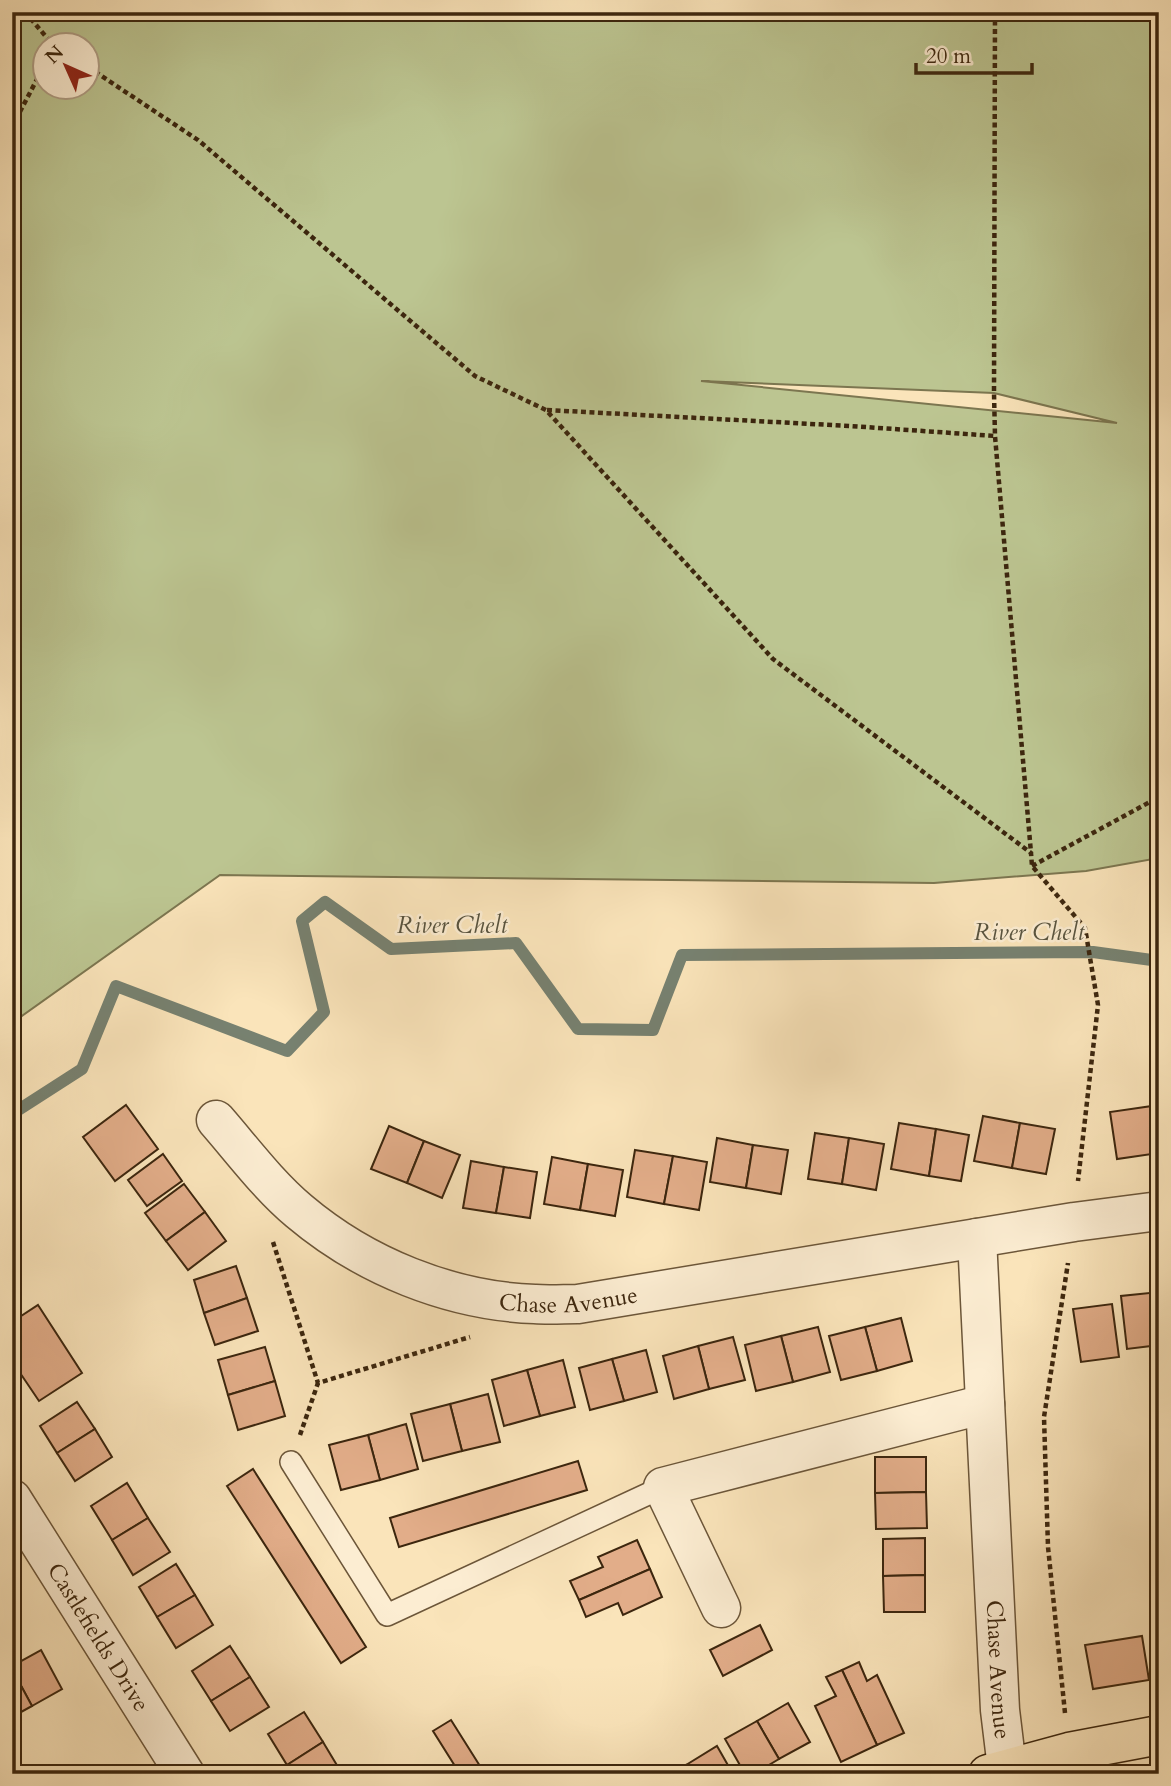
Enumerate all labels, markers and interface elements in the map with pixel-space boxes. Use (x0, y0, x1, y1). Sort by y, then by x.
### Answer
north arrow (32, 32, 102, 102)
scale bar (916, 32, 1031, 76)
text: N (40, 39, 70, 70)
text: 20 m (926, 42, 971, 71)
water label: River Chelt (397, 909, 508, 942)
water label: River Chelt (974, 916, 1085, 949)
street label: Chase Avenue (497, 1279, 640, 1320)
street label: Castlefields Drive (40, 1557, 157, 1717)
street label: Chase Avenue (979, 1599, 1018, 1741)

